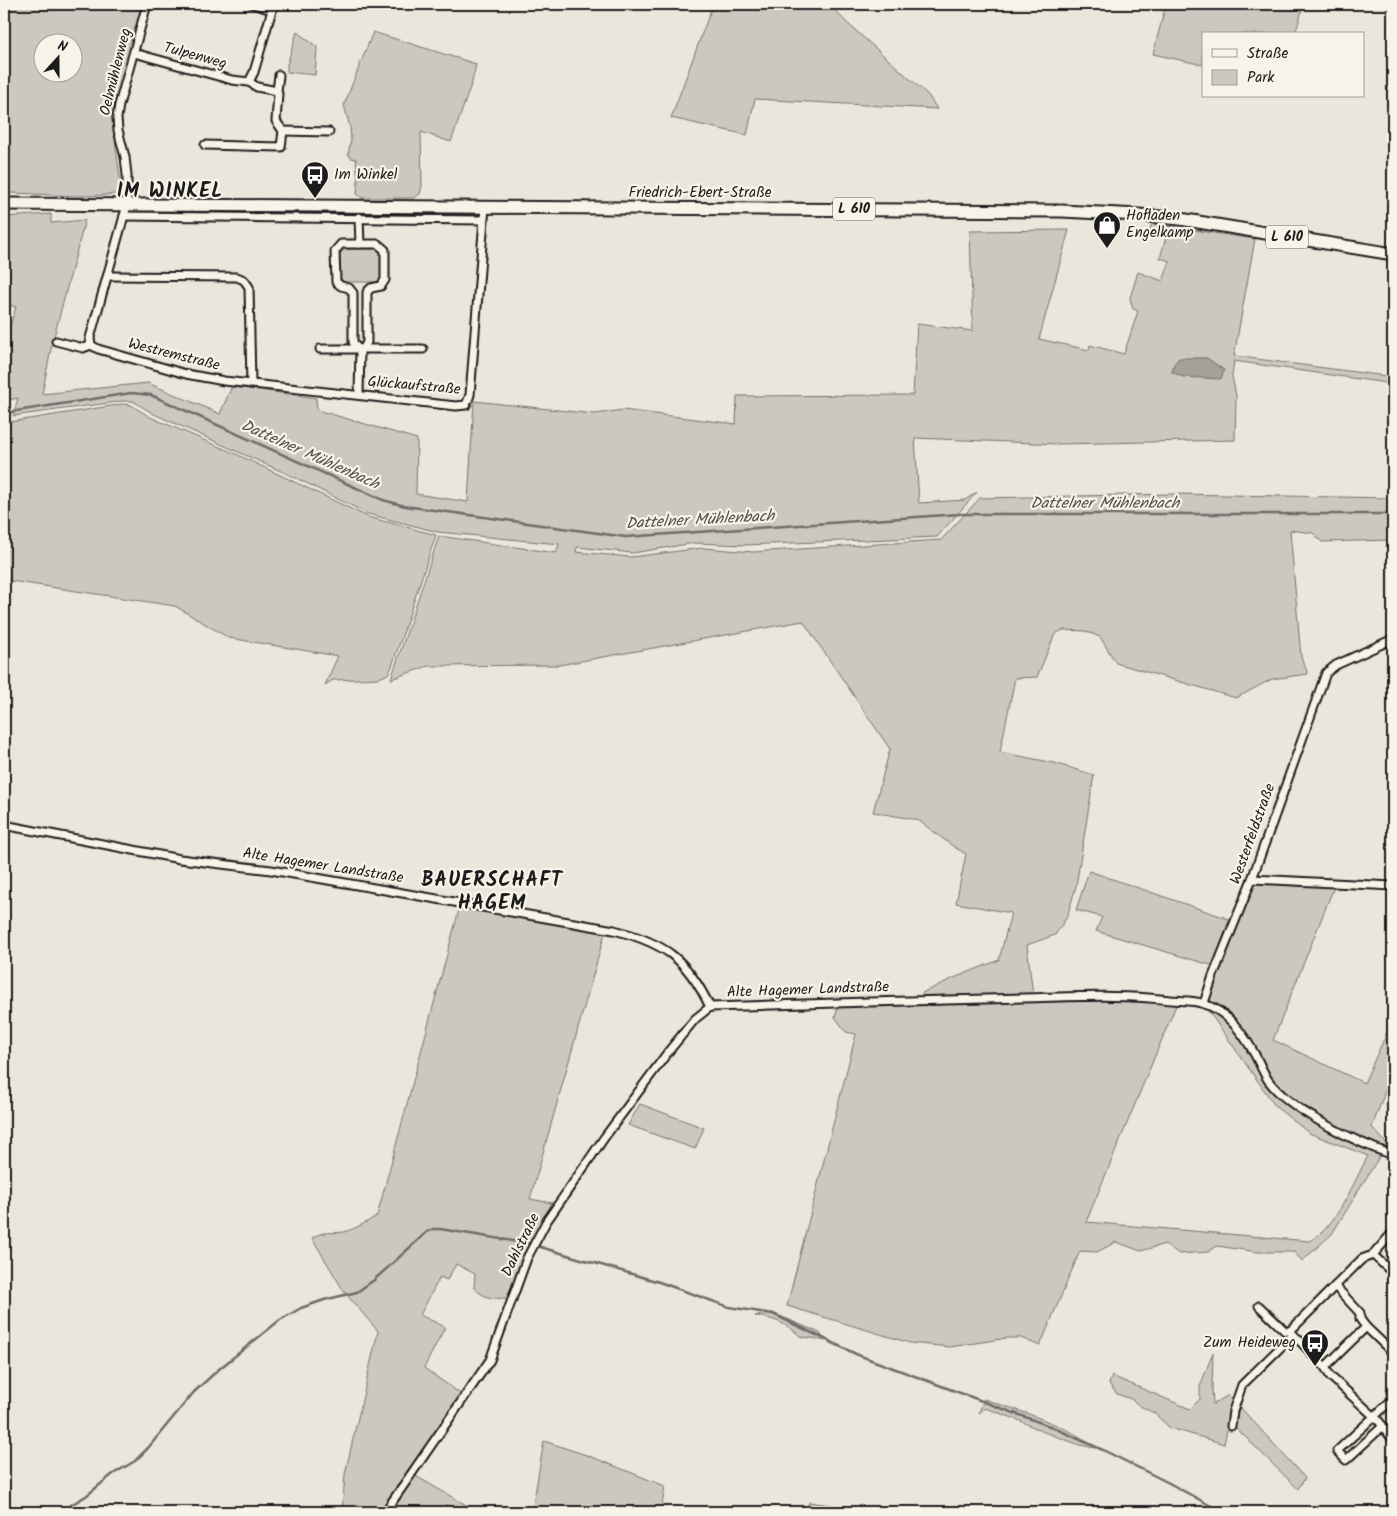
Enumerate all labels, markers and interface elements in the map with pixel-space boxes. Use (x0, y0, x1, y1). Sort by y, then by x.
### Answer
street label: Oelmühlenweg (94, 26, 138, 118)
north arrow (32, 32, 82, 82)
legend (1202, 32, 1364, 98)
text: N (54, 35, 71, 59)
street label: Tulpenweg (161, 36, 229, 76)
text: Straße (1247, 42, 1289, 66)
text: Park (1247, 66, 1275, 90)
bus stop icon: Im Winkel (300, 160, 330, 199)
place label: Im Winkel (334, 163, 398, 187)
district label: IM WINKEL (117, 176, 223, 208)
street label: Friedrich-Ebert-Straße (628, 181, 772, 205)
road number: L 610 (833, 198, 875, 220)
place label: Hofladen Engelkamp (1126, 204, 1194, 245)
shop icon: Hofladen Engelkamp (1092, 210, 1122, 249)
road number: L 610 (1266, 226, 1308, 248)
street label: Westremstraße (125, 332, 223, 378)
street label: Glückaufstraße (366, 370, 462, 402)
water label: Dattelner Mühlenbach (237, 413, 384, 497)
water label: Dattelner Mühlenbach (1031, 491, 1181, 516)
water label: Dattelner Mühlenbach (625, 504, 776, 536)
street label: Westerfeldstraße (1224, 780, 1282, 888)
street label: Alte Hagemer Landstraße (241, 841, 405, 891)
district label: BAUERSCHAFT HAGEM (421, 865, 564, 920)
street label: Alte Hagemer Landstraße (726, 975, 890, 1005)
street label: Dahlstraße (495, 1209, 547, 1281)
bus stop icon: Zum Heideweg (1300, 1328, 1330, 1367)
place label: Zum Heideweg (1203, 1331, 1296, 1355)

